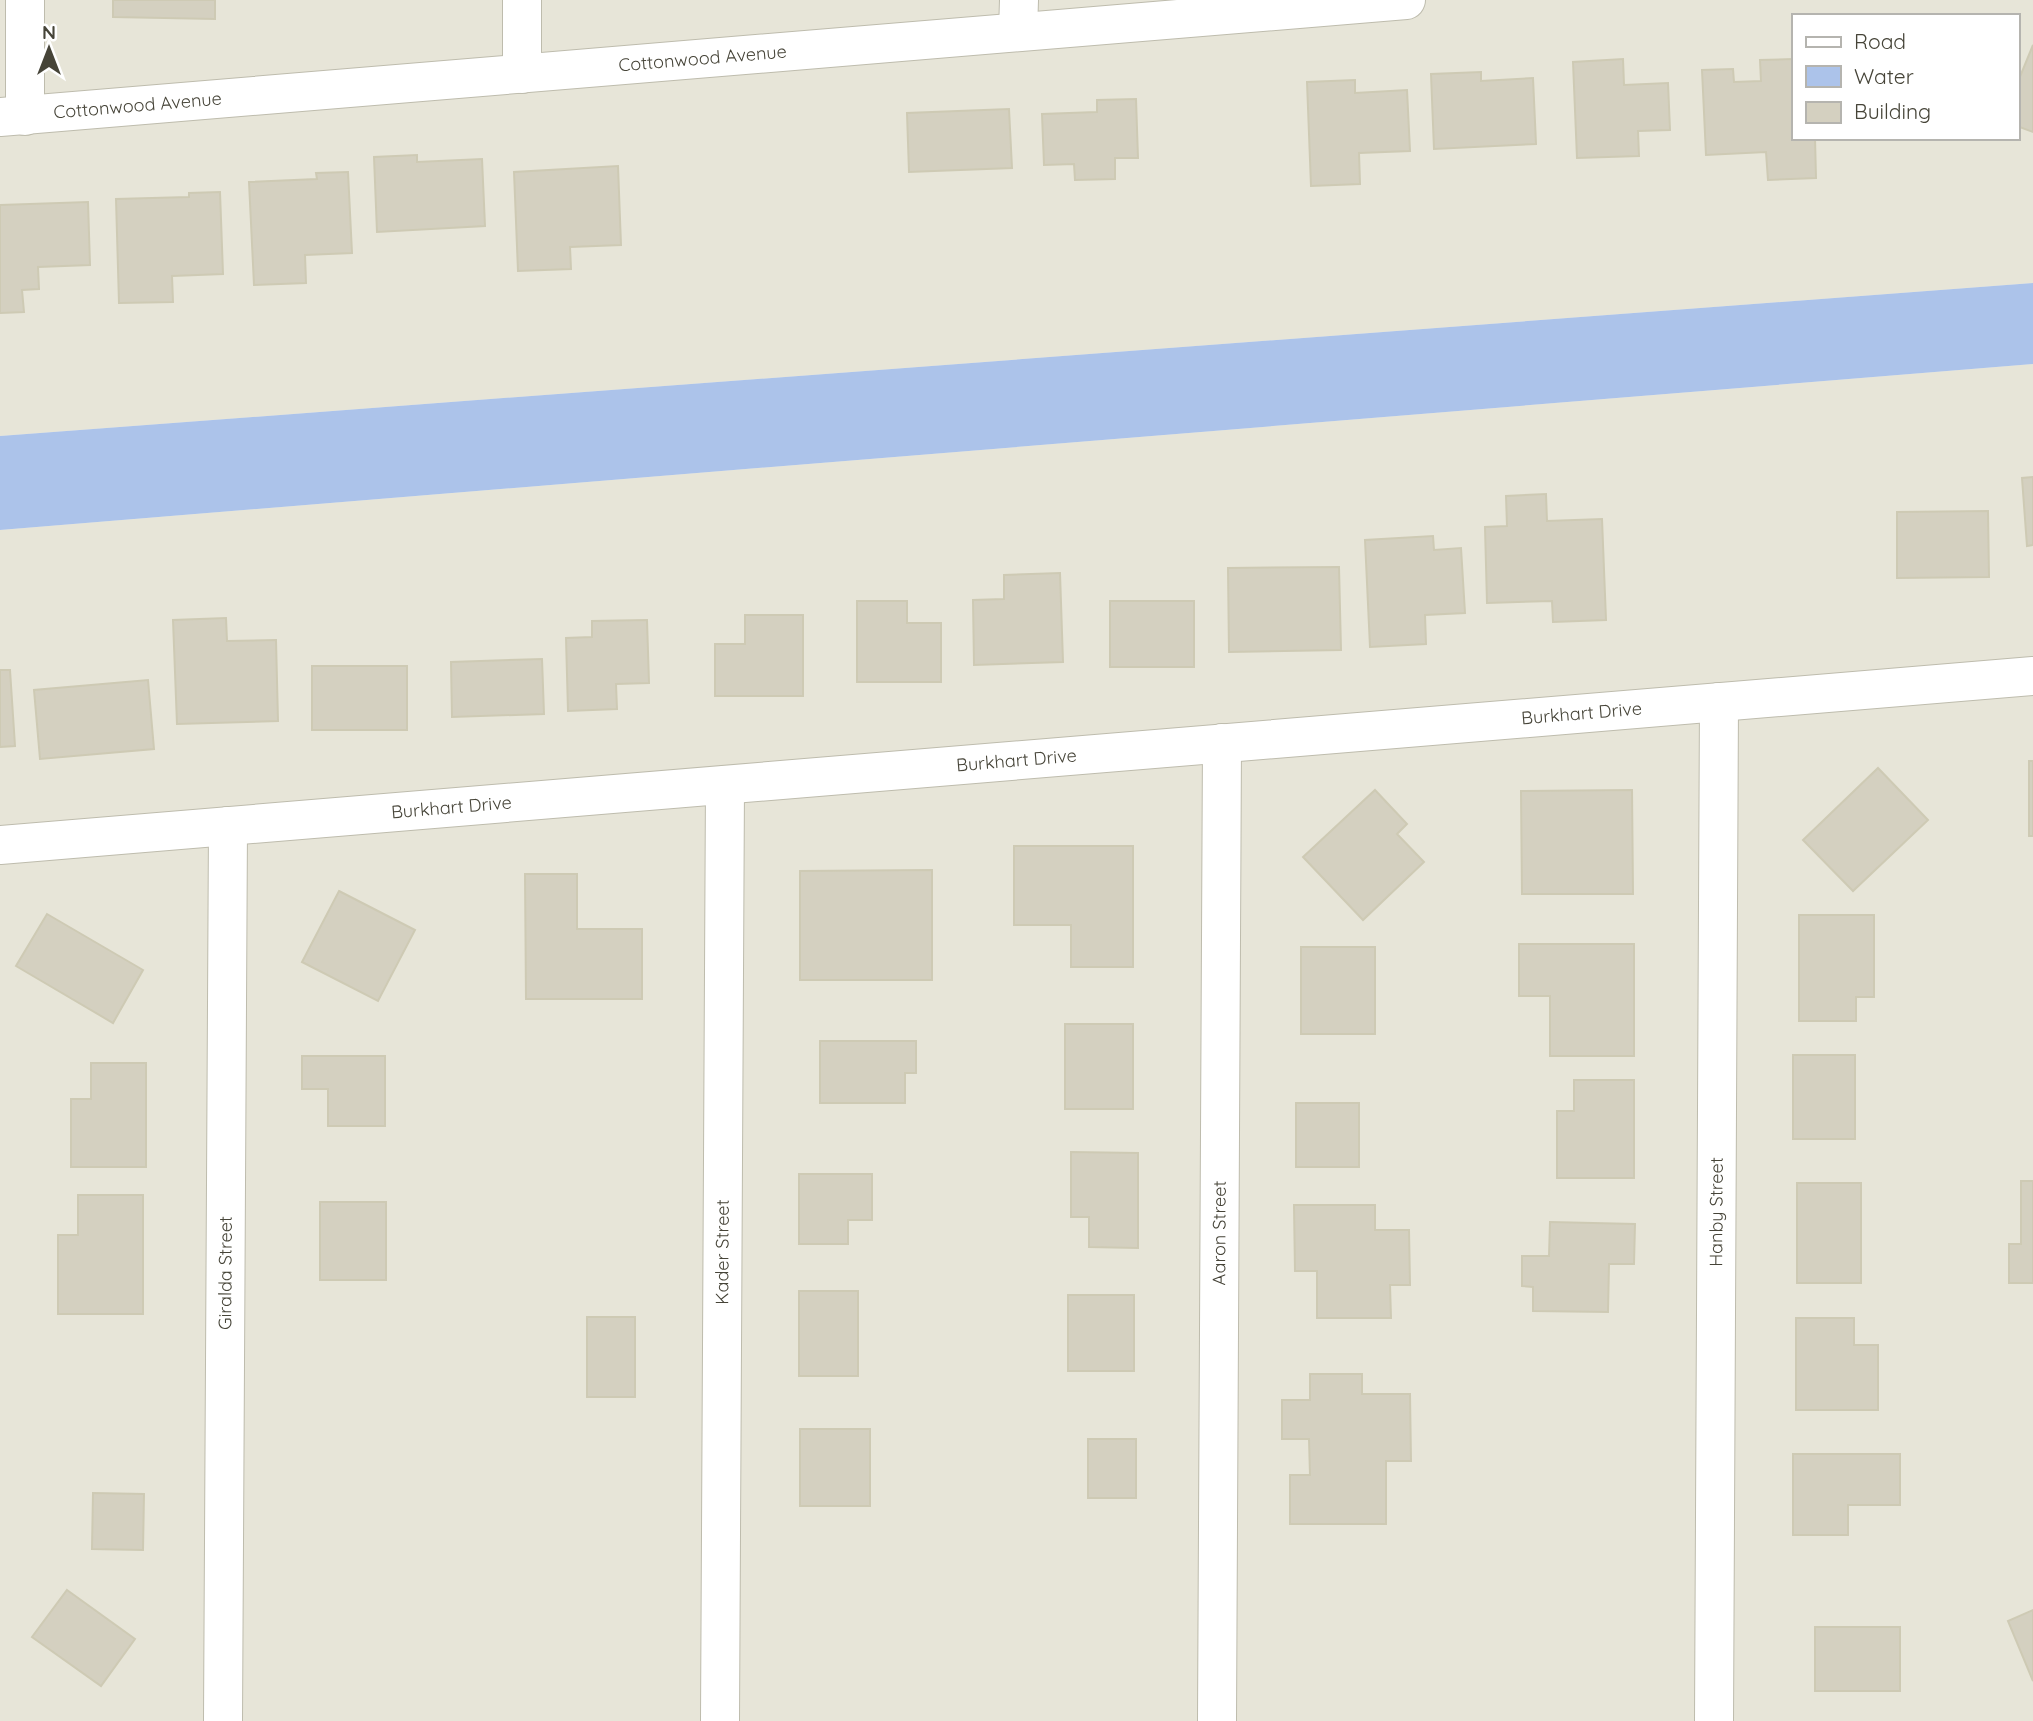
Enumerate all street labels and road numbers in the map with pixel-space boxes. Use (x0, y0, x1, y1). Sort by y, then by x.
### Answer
street label: Cottonwood Avenue (617, 40, 788, 76)
street label: Cottonwood Avenue (52, 87, 223, 124)
street label: Burkhart Drive (1520, 697, 1643, 730)
street label: Burkhart Drive (955, 744, 1078, 776)
street label: Burkhart Drive (390, 791, 513, 823)
street label: Hanby Street (1704, 1157, 1728, 1267)
street label: Aaron Street (1207, 1180, 1231, 1286)
street label: Kader Street (710, 1199, 734, 1305)
street label: Giralda Street (213, 1216, 237, 1330)

